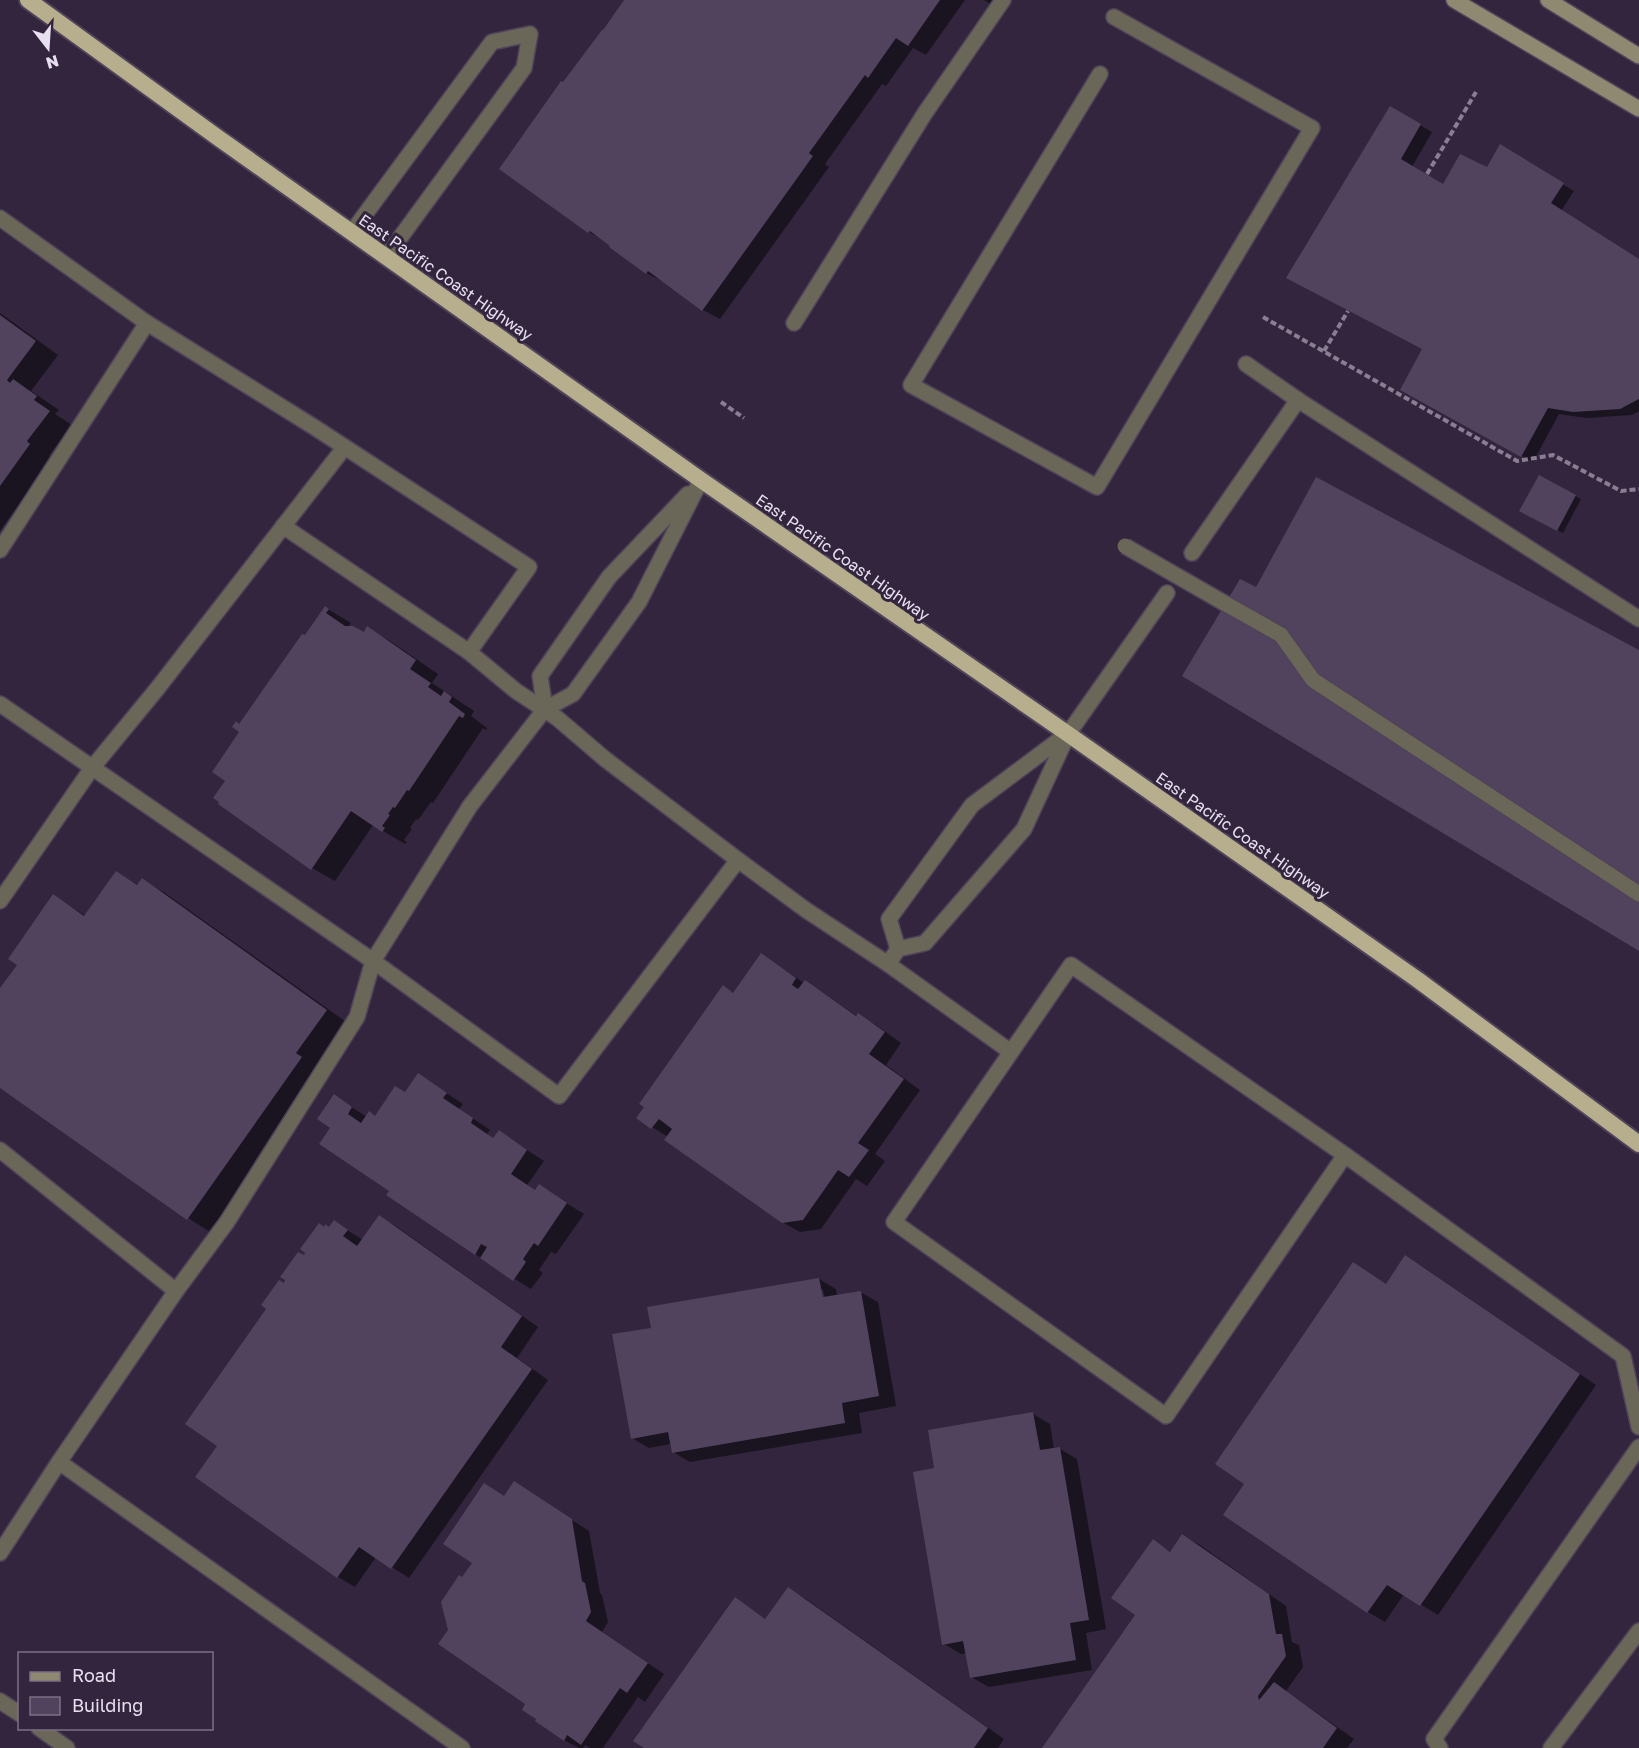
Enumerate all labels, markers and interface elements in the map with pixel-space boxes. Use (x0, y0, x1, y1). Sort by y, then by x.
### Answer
north arrow (18, 18, 78, 78)
text: N (44, 51, 61, 74)
street label: East Pacific Coast Highway (355, 209, 537, 345)
street label: East Pacific Coast Highway (752, 489, 934, 625)
street label: East Pacific Coast Highway (1152, 767, 1334, 903)
legend (18, 1652, 213, 1730)
text: Road (72, 1664, 116, 1686)
text: Building (72, 1694, 143, 1716)

